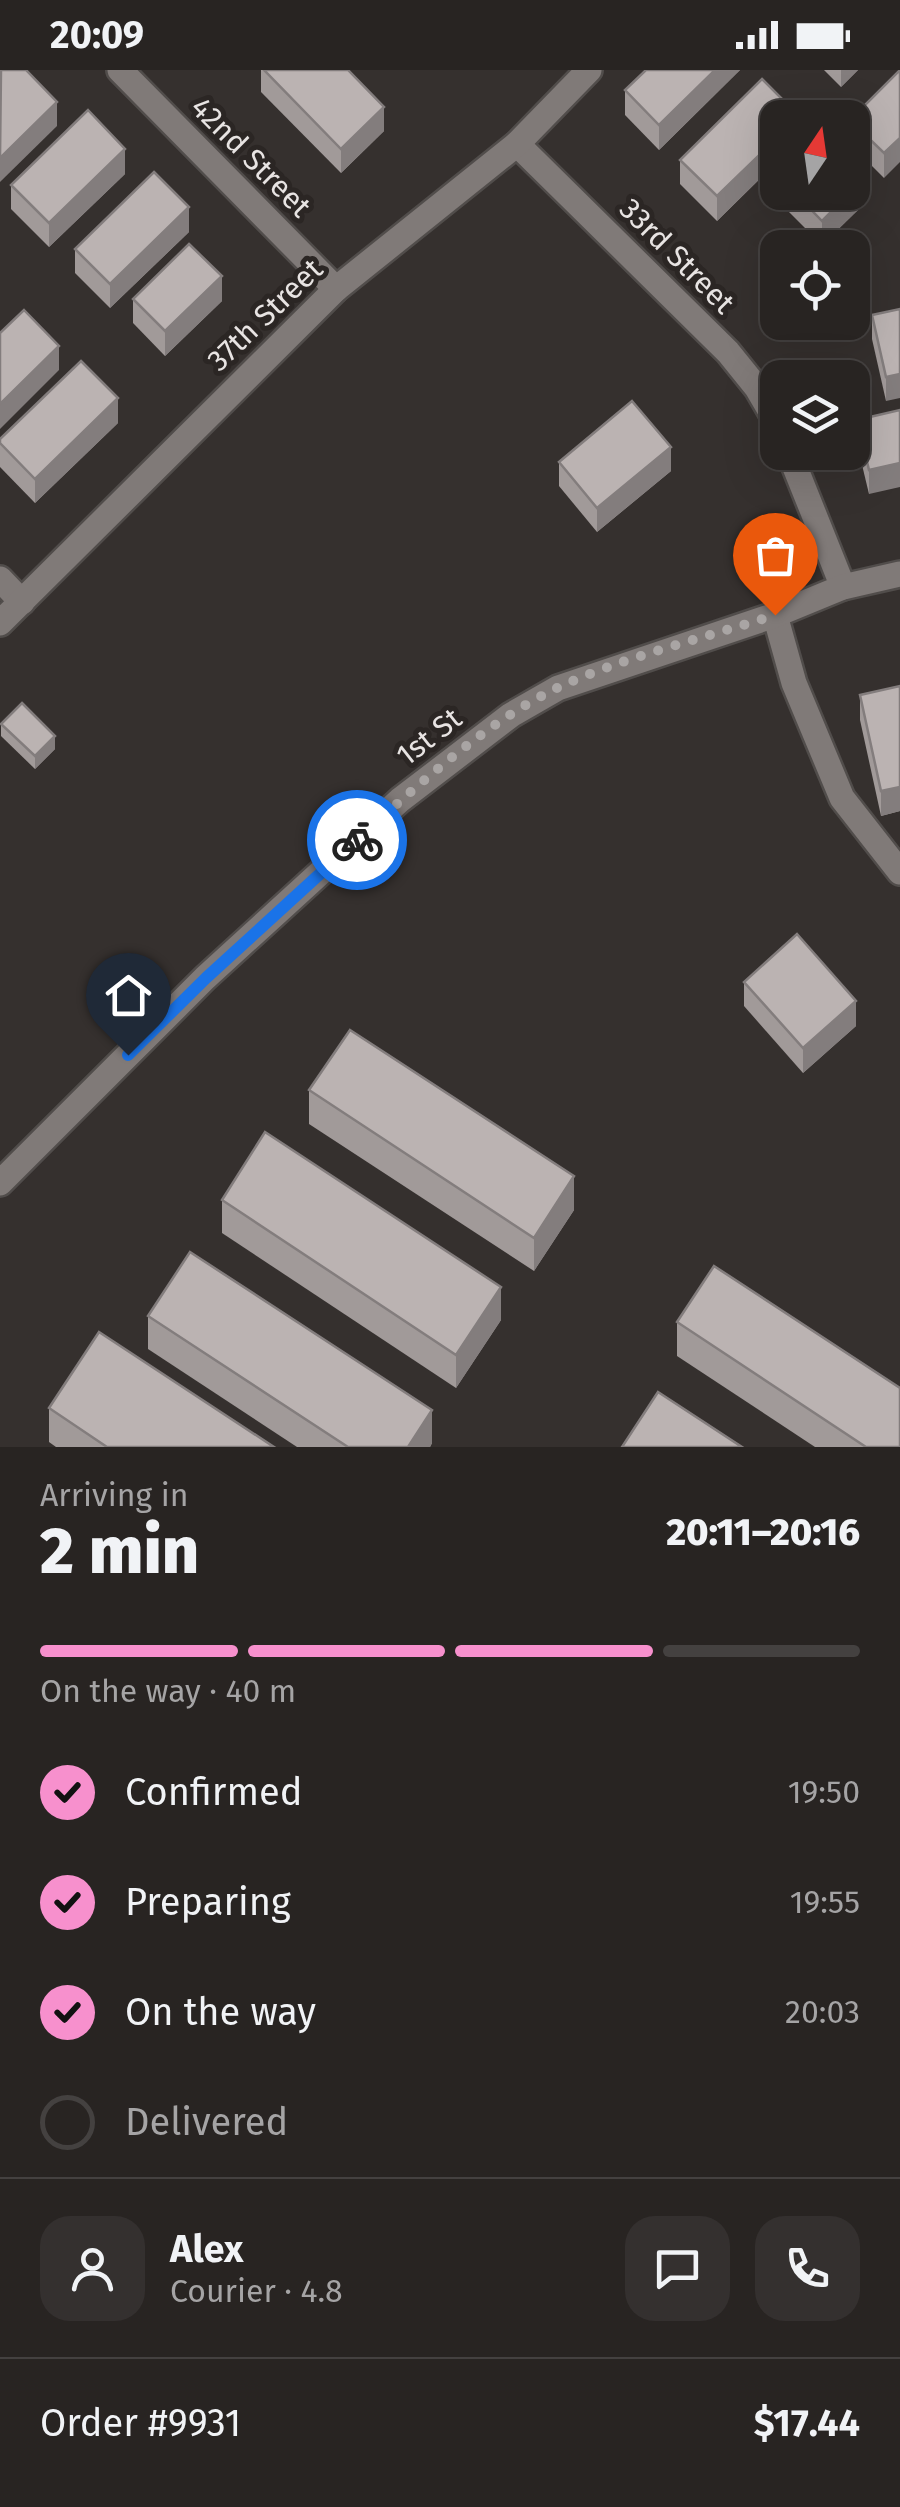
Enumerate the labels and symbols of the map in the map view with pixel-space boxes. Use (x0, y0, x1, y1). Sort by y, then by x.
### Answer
street label: 42nd Street (183, 89, 319, 225)
north arrow (760, 100, 870, 210)
street label: 33rd Street (612, 191, 742, 321)
street label: 37th Street (200, 251, 330, 379)
pin (733, 513, 818, 616)
street label: 1st St (389, 700, 469, 774)
courier (307, 790, 407, 890)
pin (86, 953, 171, 1056)

